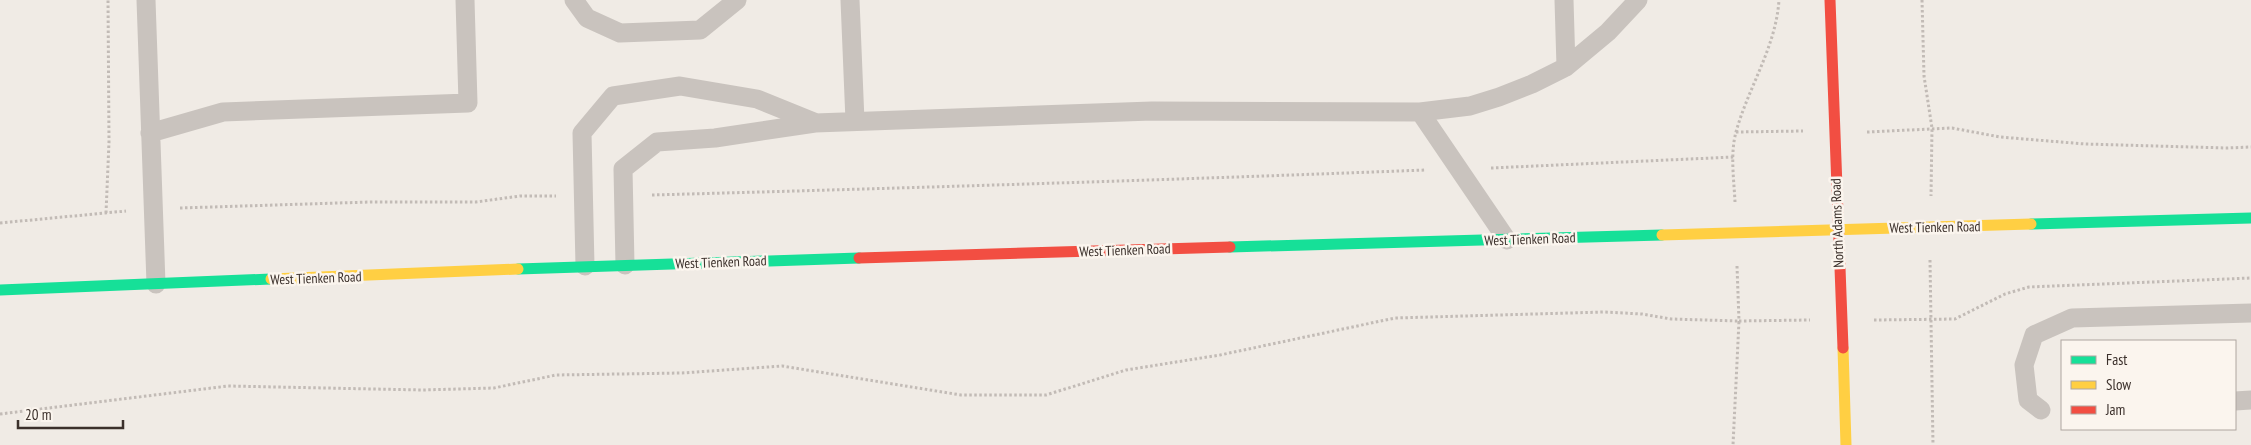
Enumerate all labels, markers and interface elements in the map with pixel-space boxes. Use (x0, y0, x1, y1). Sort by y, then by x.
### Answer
street label: North Adams Road (1826, 178, 1848, 268)
street label: West Tienken Road (1889, 217, 1981, 237)
street label: West Tienken Road (1484, 228, 1576, 250)
street label: West Tienken Road (1079, 239, 1171, 261)
street label: West Tienken Road (675, 251, 767, 273)
street label: West Tienken Road (270, 267, 362, 289)
legend (2061, 340, 2236, 430)
text: Fast (2106, 350, 2127, 369)
text: Slow (2106, 375, 2131, 394)
scale bar (18, 398, 122, 430)
text: Jam (2105, 400, 2125, 419)
text: 20 m (25, 405, 51, 424)

